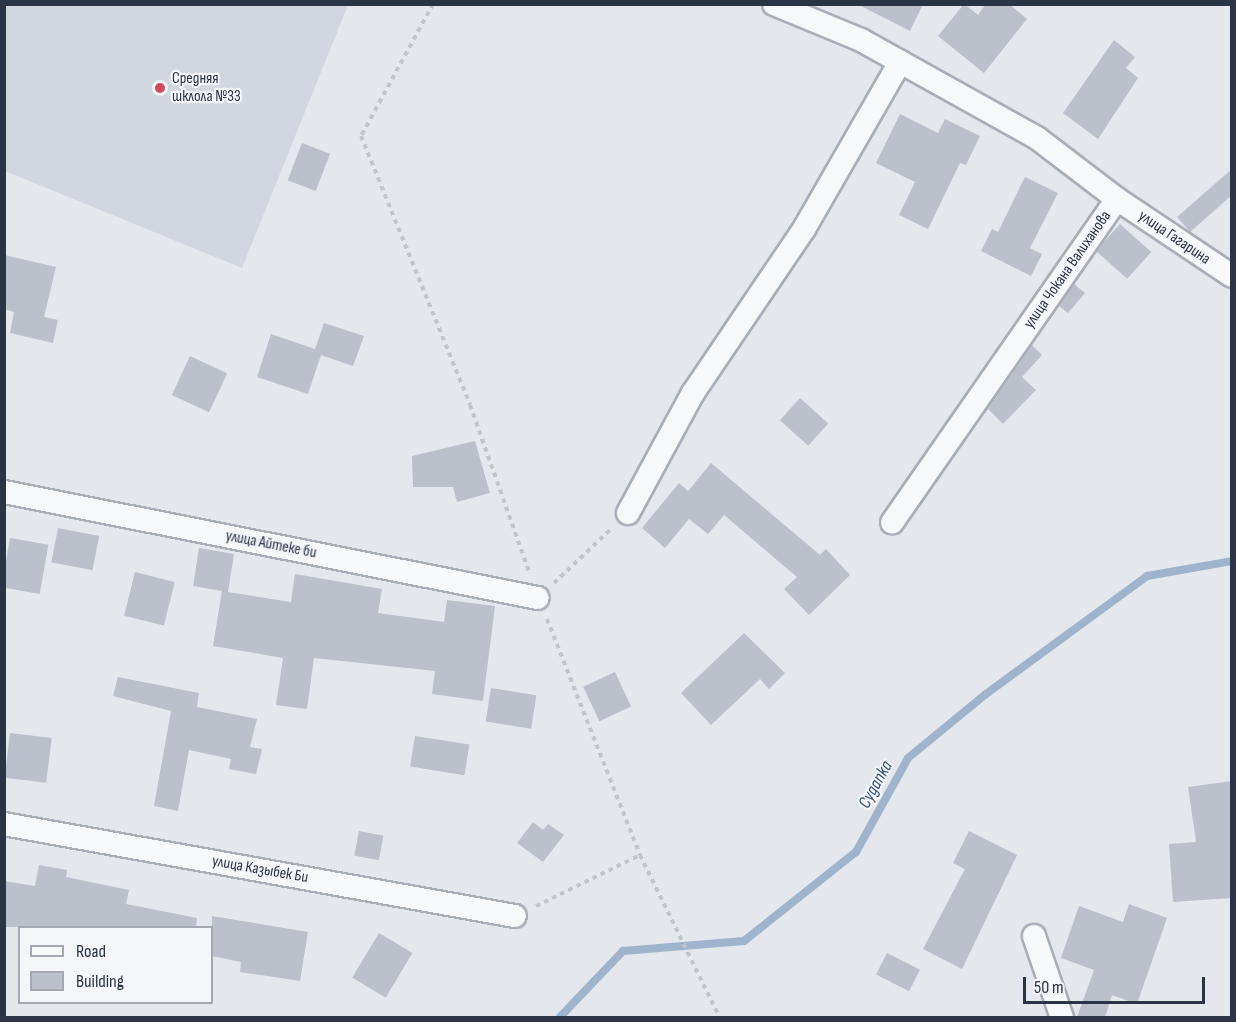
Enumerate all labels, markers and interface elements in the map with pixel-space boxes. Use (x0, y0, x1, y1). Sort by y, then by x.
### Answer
place label: Средняя шклола №33 (172, 69, 241, 107)
marker: Средняя шклола №33 (153, 81, 167, 95)
street label: улица Чокана Валиханова (1020, 207, 1116, 333)
street label: улица Гагарина (1134, 207, 1214, 269)
street label: улица Айтеке би (224, 527, 318, 563)
water label: Cyganka (854, 757, 898, 813)
street label: улица Казыбек Би (210, 852, 310, 888)
legend (18, 926, 213, 1004)
text: Road (76, 941, 106, 962)
scale bar (1026, 965, 1208, 1003)
text: Building (76, 971, 124, 992)
text: 50 m (1034, 977, 1064, 998)

